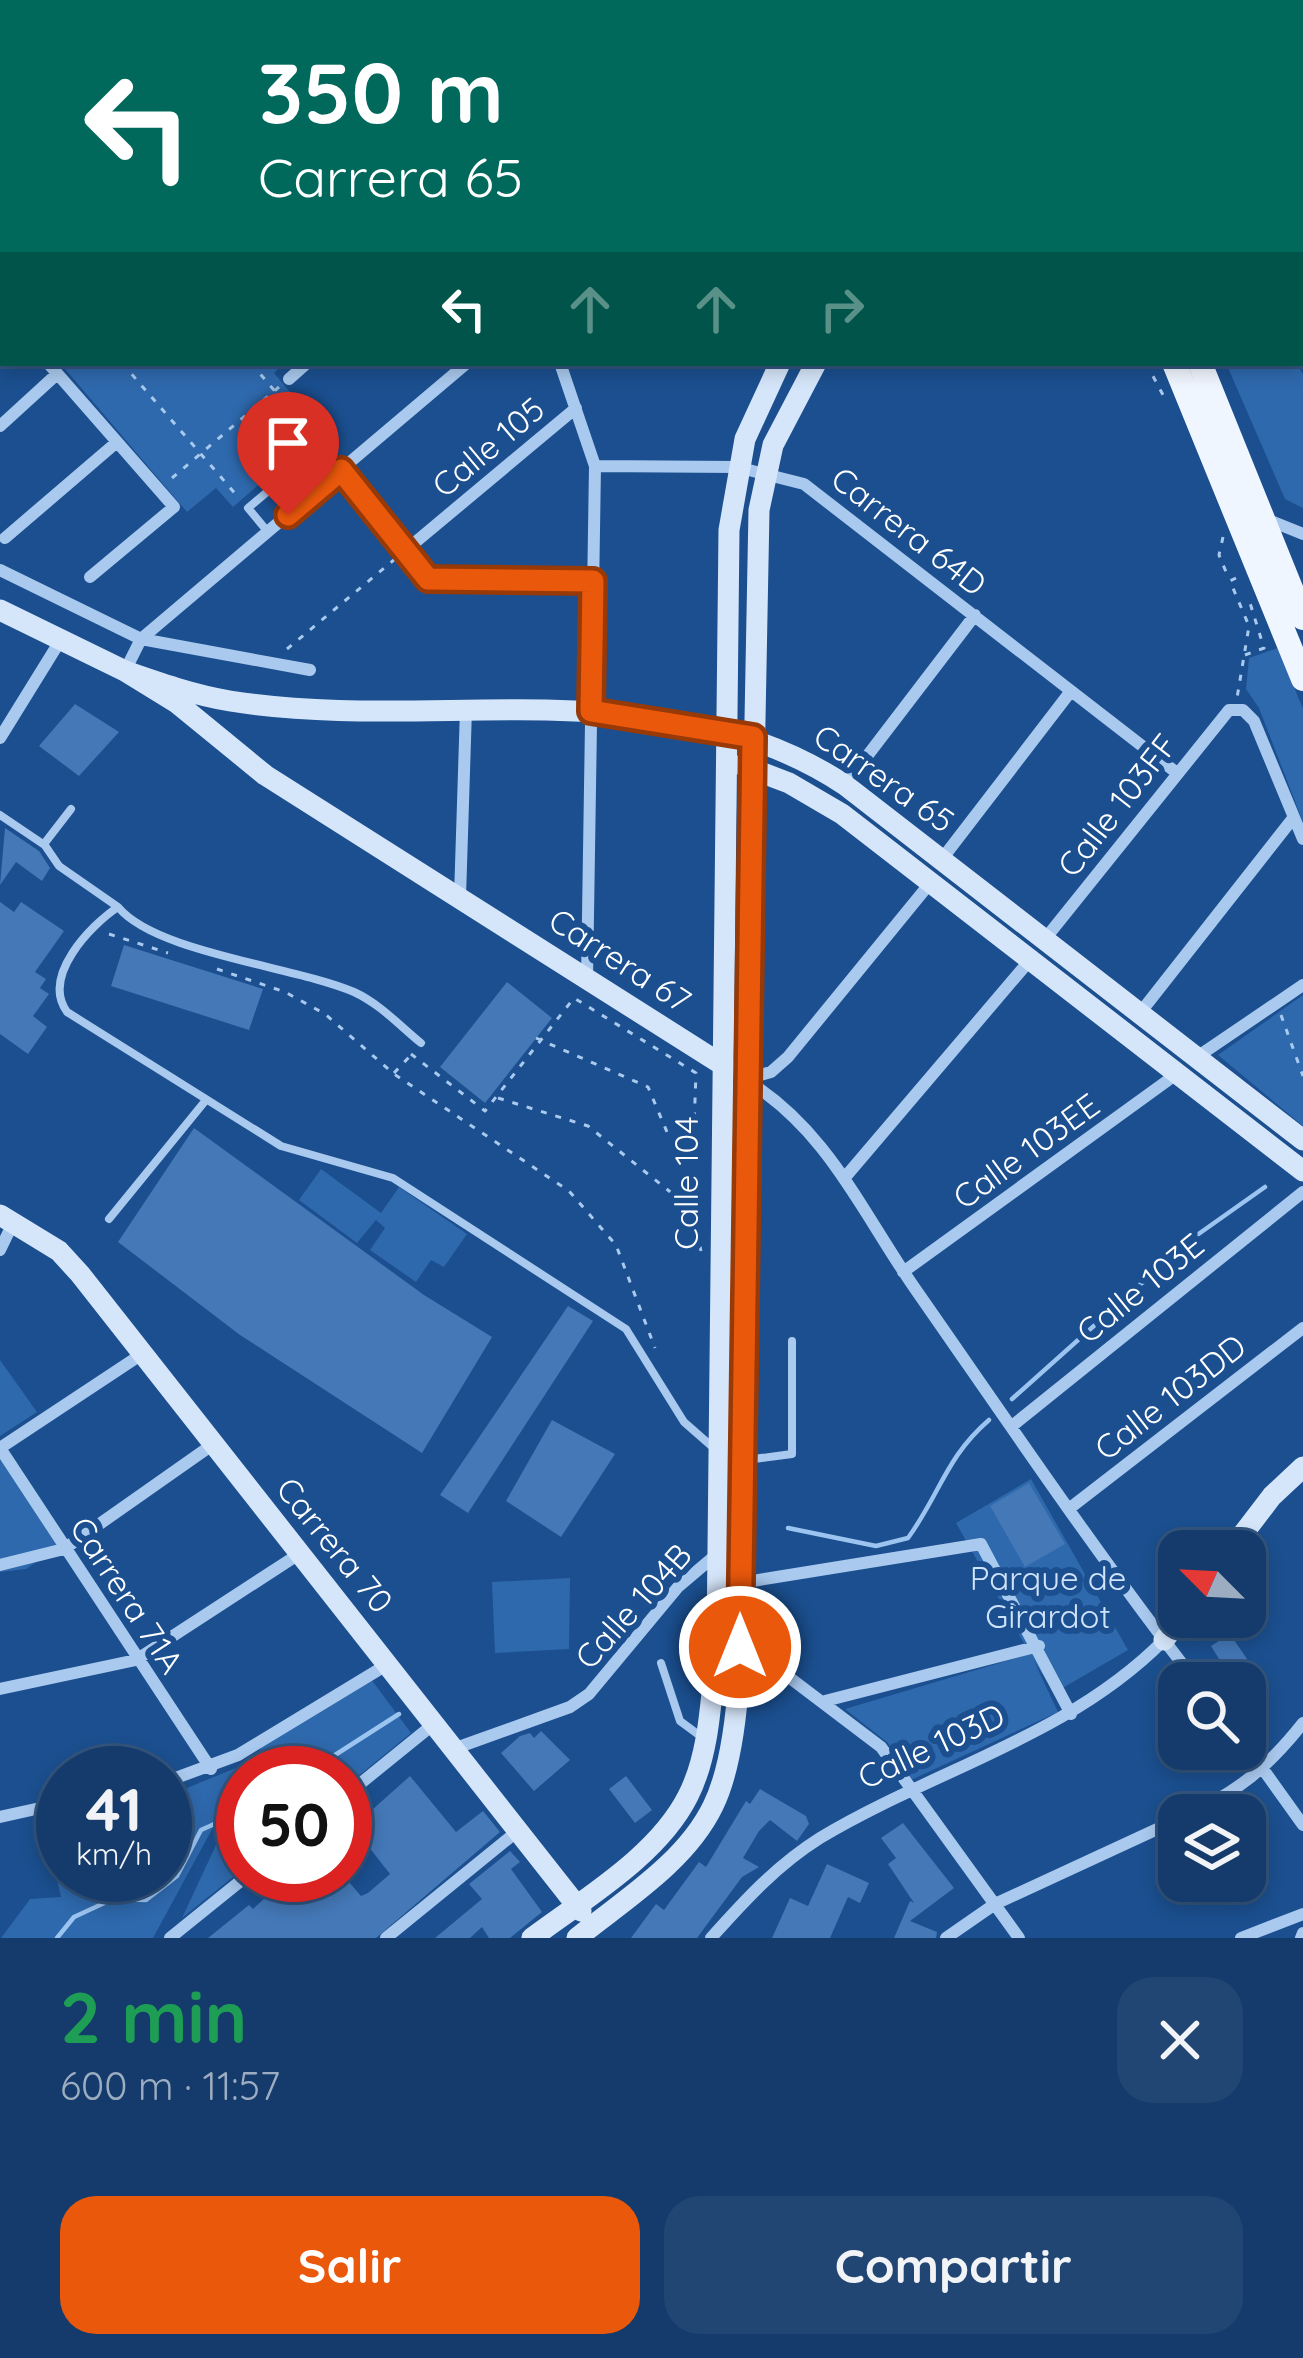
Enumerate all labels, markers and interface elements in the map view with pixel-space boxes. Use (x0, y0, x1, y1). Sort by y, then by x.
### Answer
text: 350 m (258, 39, 504, 144)
icon: left (60, 48, 216, 204)
text: Carrera 65 (258, 143, 523, 211)
icon: left (431, 276, 497, 342)
icon: ahead (557, 276, 623, 342)
icon: ahead (683, 276, 749, 342)
icon: right (809, 276, 875, 342)
street label: Calle 105 (423, 388, 552, 505)
pin (237, 392, 339, 515)
icon: arrive (255, 410, 321, 476)
street label: Carrera 64D (824, 457, 995, 604)
street label: Carrera 65 (806, 714, 962, 841)
street label: Calle 103FF (1048, 725, 1185, 885)
street label: Carrera 67 (542, 899, 699, 1021)
street label: Calle 103EE (945, 1084, 1107, 1217)
street label: Calle 104 (665, 1116, 706, 1250)
street label: Calle 103E (1068, 1224, 1212, 1351)
street label: Calle 103DD (1086, 1325, 1253, 1468)
street label: Carrera 70 (268, 1469, 403, 1621)
street label: Carrera 71A (62, 1509, 193, 1681)
north arrow (1158, 1530, 1266, 1638)
map controls (1158, 1530, 1266, 1902)
street label: Calle 104B (566, 1534, 700, 1677)
park label: Parque de Girardot (970, 1557, 1126, 1636)
position arrow (677, 1584, 803, 1710)
button: search (1158, 1662, 1266, 1770)
street label: Calle 103D (851, 1694, 1011, 1797)
speed limit sign: 50 (216, 1746, 372, 1902)
text: 41 (86, 1771, 142, 1846)
button: layers (1158, 1794, 1266, 1902)
text: km/h (76, 1835, 152, 1873)
text: 2 min (60, 1971, 247, 2061)
button: close (1117, 1977, 1243, 2103)
text: 600 m · 11:57 (60, 2061, 280, 2110)
button: Salir (60, 2196, 640, 2334)
button: Compartir (664, 2196, 1243, 2334)

